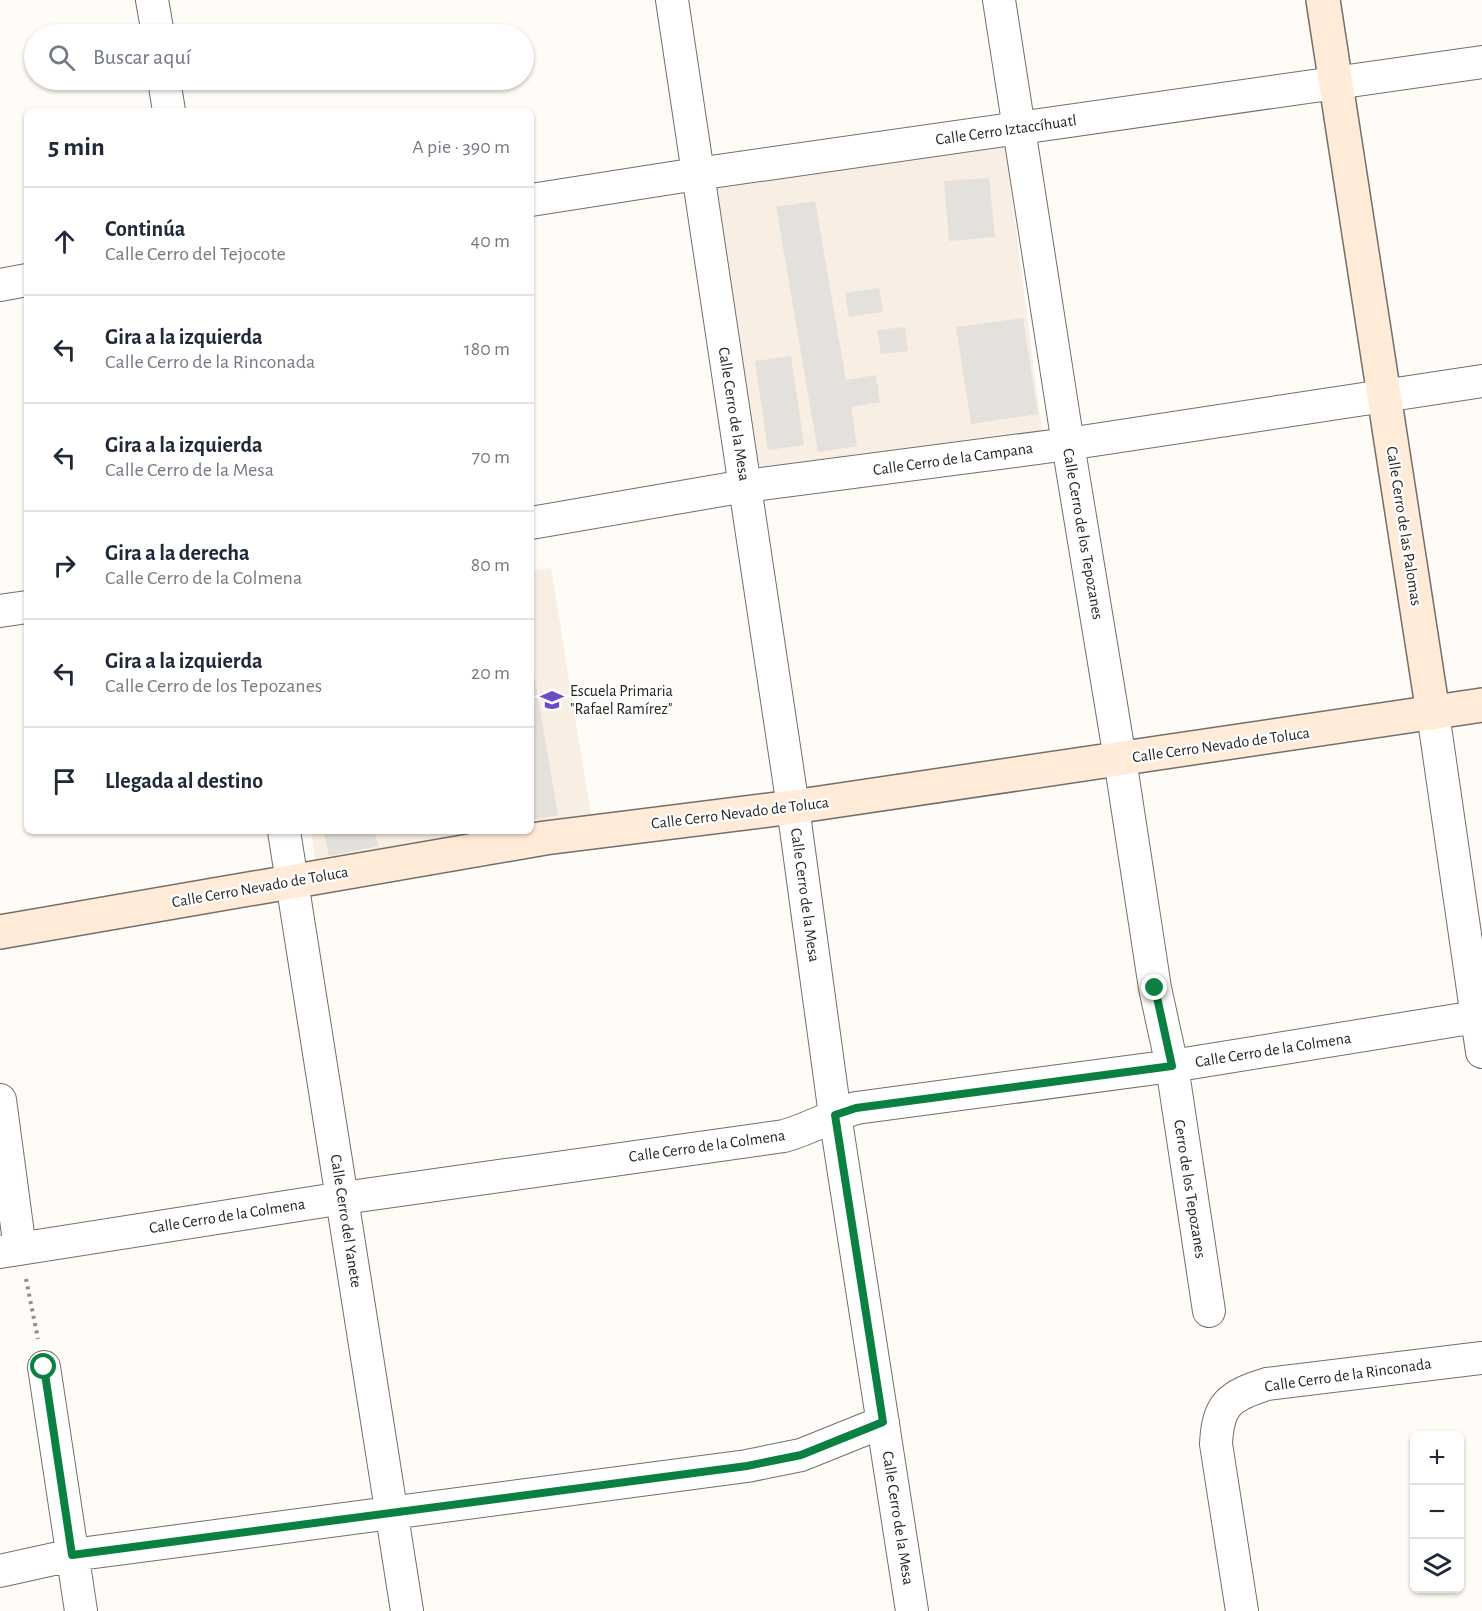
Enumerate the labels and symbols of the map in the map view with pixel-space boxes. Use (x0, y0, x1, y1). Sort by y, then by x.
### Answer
street label: Calle Cerro Iztaccíhuatl (934, 112, 1078, 148)
street label: Calle Cerro de la Mesa (716, 346, 752, 482)
street label: Calle Cerro de la Campana (872, 440, 1034, 478)
street label: Calle Cerro de las Palomas (1383, 445, 1425, 607)
street label: Calle Cerro de los Tepozanes (1060, 447, 1106, 621)
place label: Escuela Primaria "Rafael Ramírez" (570, 683, 673, 717)
school or university icon: Escuela Primaria "Rafael Ramírez" (539, 687, 565, 713)
street label: Calle Cerro Nevado de Toluca (1131, 725, 1311, 765)
street label: Calle Cerro Nevado de Toluca (650, 794, 830, 832)
street label: Calle Cerro de la Mesa (788, 827, 822, 963)
street label: Calle Cerro Nevado de Toluca (171, 864, 349, 910)
route end (1141, 974, 1167, 1000)
street label: Calle Cerro de la Colmena (1194, 1030, 1352, 1070)
street label: Cerro de los Tepozanes (1171, 1119, 1209, 1260)
street label: Calle Cerro de la Colmena (628, 1127, 786, 1165)
street label: Calle Cerro del Yanete (328, 1153, 364, 1289)
street label: Calle Cerro de la Colmena (148, 1196, 306, 1236)
route start (30, 1353, 56, 1379)
street label: Calle Cerro de la Rinconada (1264, 1355, 1432, 1395)
street label: Calle Cerro de la Mesa (880, 1450, 916, 1586)

